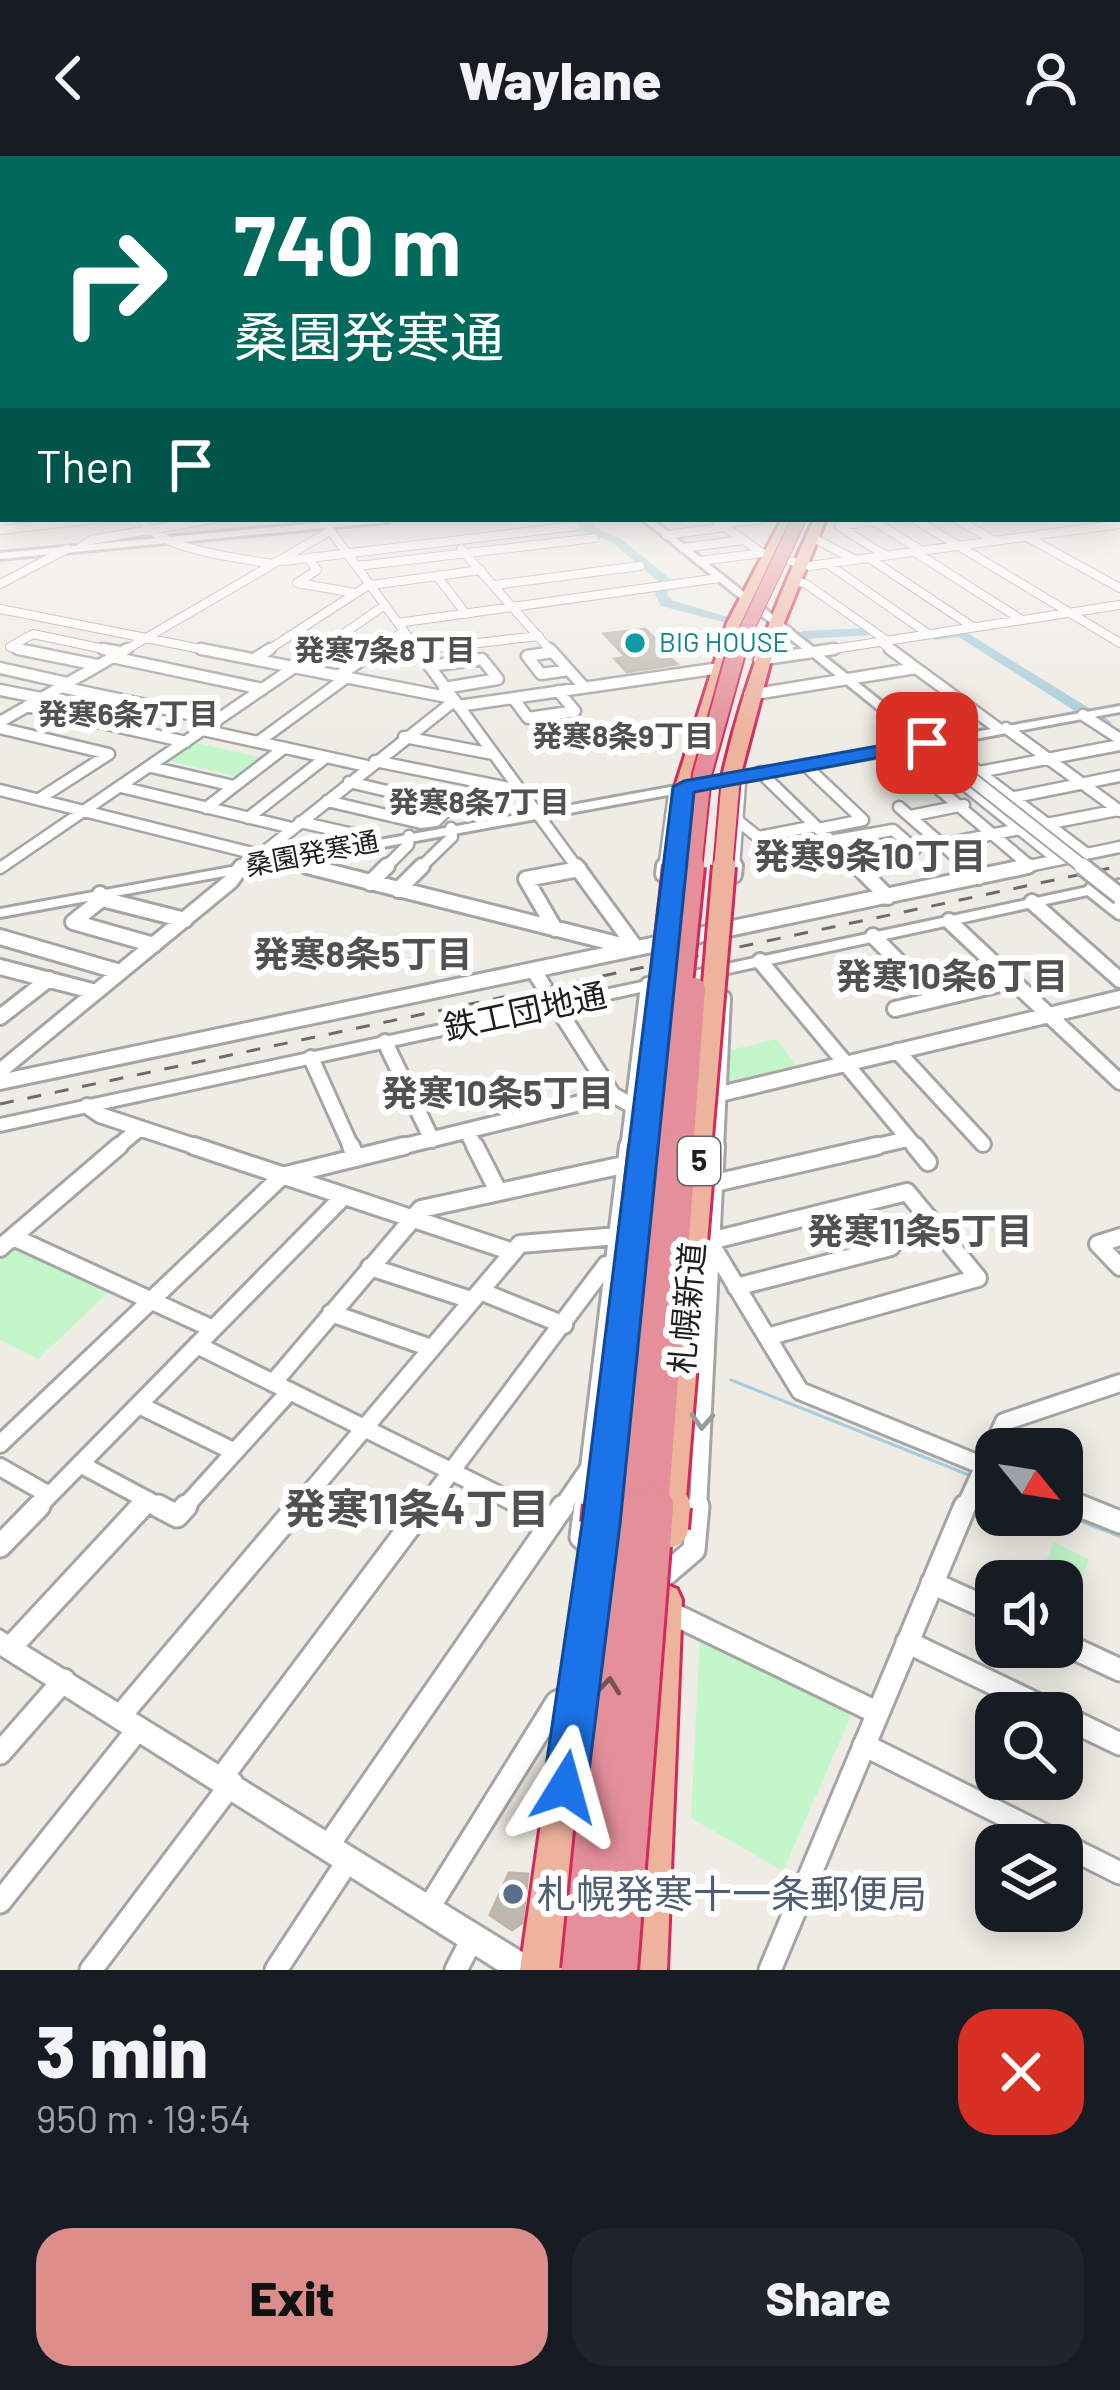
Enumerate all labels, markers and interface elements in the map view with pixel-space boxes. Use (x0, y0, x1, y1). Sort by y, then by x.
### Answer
icon: back (36, 45, 102, 111)
icon: person (1018, 45, 1084, 111)
text: Waylane (459, 46, 662, 111)
text: 740 m (234, 192, 461, 293)
icon: right (36, 204, 192, 360)
text: 桑園発寒通 (234, 303, 504, 368)
icon: arrive (158, 432, 224, 498)
text: Then (36, 438, 134, 492)
place label: BIG HOUSE (659, 625, 789, 657)
marker: BIG HOUSE (622, 630, 648, 656)
district label: 発寒7条8丁目 (294, 631, 476, 667)
pin (876, 692, 978, 794)
district label: 発寒6条7丁目 (38, 695, 219, 731)
icon: arrive (894, 710, 960, 776)
district label: 発寒8条9丁目 (532, 717, 714, 753)
district label: 発寒8条7丁目 (388, 783, 570, 819)
street label: 桑園発寒通 (242, 823, 381, 881)
district label: 発寒9条10丁目 (754, 833, 986, 876)
district label: 発寒8条5丁目 (254, 931, 472, 974)
district label: 発寒10条6丁目 (836, 953, 1068, 996)
street label: 鉄工団地通 (440, 973, 610, 1047)
district label: 発寒10条5丁目 (382, 1070, 614, 1113)
road number: 5 (678, 1137, 720, 1185)
district label: 発寒11条5丁目 (807, 1208, 1033, 1251)
street label: 札幌新道 (660, 1240, 712, 1375)
one-way arrow (689, 1412, 715, 1431)
north arrow (975, 1428, 1083, 1536)
map controls (975, 1428, 1083, 1932)
district label: 発寒11条4丁目 (284, 1482, 550, 1532)
button: sound (975, 1560, 1083, 1668)
one-way arrow (595, 1676, 621, 1696)
button: search (975, 1692, 1083, 1800)
position arrow (502, 1724, 628, 1850)
button: layers (975, 1824, 1083, 1932)
place label: 札幌発寒十一条郵便局 (537, 1869, 927, 1916)
marker: 札幌発寒十一条郵便局 (500, 1881, 526, 1907)
text: 3 min (36, 2006, 208, 2092)
button: close (958, 2009, 1084, 2135)
text: 950 m · 19:54 (36, 2094, 251, 2141)
button: Exit (36, 2228, 548, 2366)
button: Share (572, 2228, 1084, 2366)

